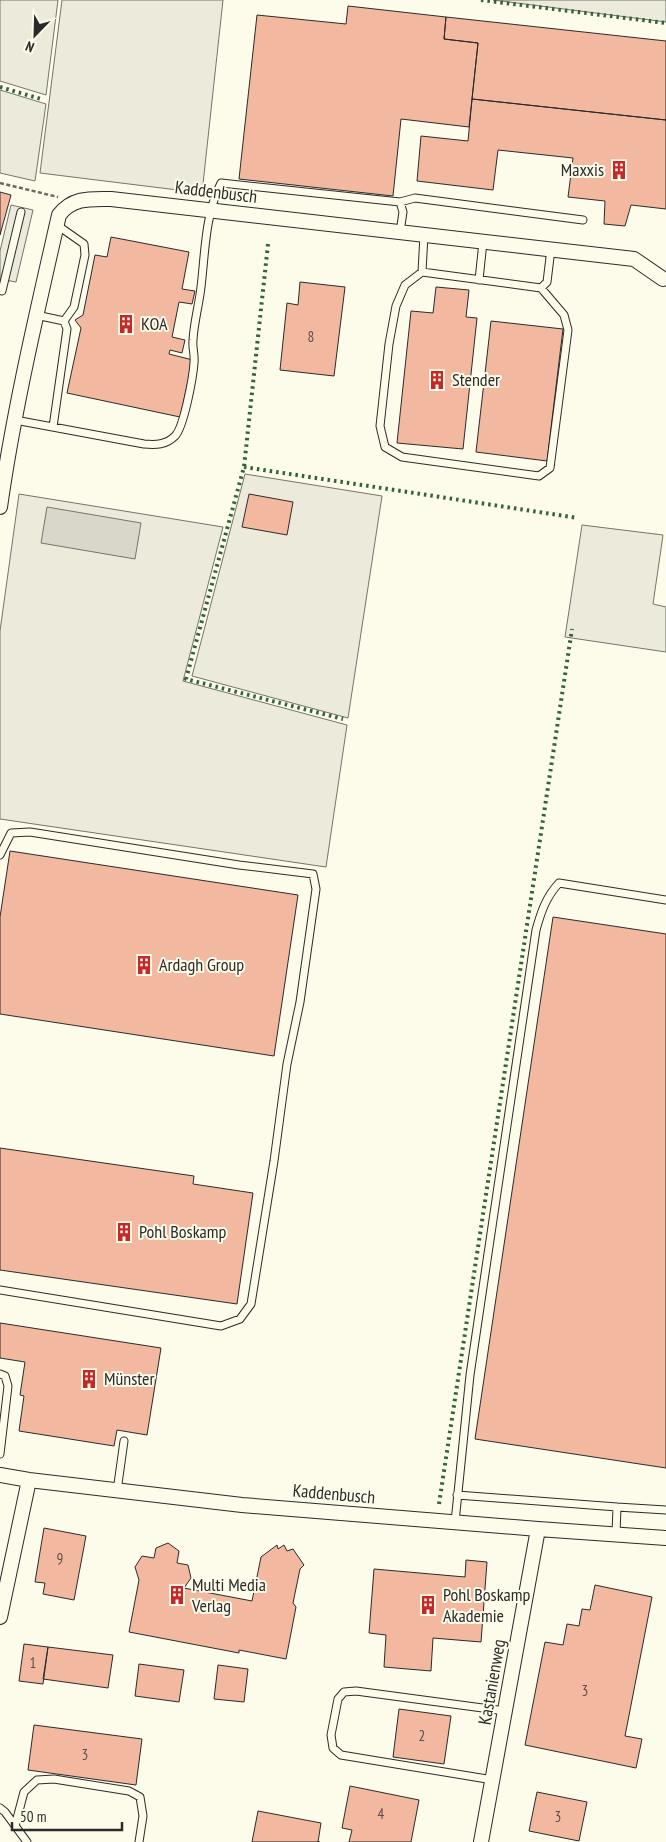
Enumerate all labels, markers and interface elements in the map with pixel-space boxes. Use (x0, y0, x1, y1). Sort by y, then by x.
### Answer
north arrow (10, 10, 60, 60)
text: N (23, 37, 37, 57)
place label: Maxxis (561, 158, 604, 181)
building icon: Maxxis (608, 159, 630, 181)
street label: Kaddenbusch (174, 175, 258, 208)
place label: KOA (141, 312, 168, 335)
building icon: KOA (115, 313, 137, 335)
house number: 8 (308, 327, 314, 346)
place label: Stender (452, 368, 500, 391)
building icon: Stender (426, 369, 448, 391)
place label: Ardagh Group (159, 953, 244, 976)
building icon: Ardagh Group (133, 954, 155, 976)
place label: Pohl Boskamp (139, 1220, 227, 1243)
building icon: Pohl Boskamp (113, 1221, 135, 1243)
place label: Münster (104, 1367, 155, 1390)
building icon: Münster (78, 1368, 100, 1390)
street label: Kaddenbusch (292, 1478, 376, 1509)
house number: 9 (57, 1549, 63, 1568)
place label: Multi Media Verlag (191, 1573, 266, 1617)
place label: Pohl Boskamp Akademie (443, 1583, 531, 1627)
building icon: Multi Media Verlag (166, 1584, 188, 1606)
building icon: Pohl Boskamp Akademie (417, 1594, 439, 1616)
street label: Kastanienweg (473, 1637, 510, 1727)
house number: 1 (30, 1653, 36, 1672)
house number: 3 (582, 1681, 588, 1700)
house number: 2 (419, 1726, 425, 1745)
house number: 3 (82, 1745, 88, 1764)
scale bar (12, 1800, 122, 1832)
house number: 4 (378, 1804, 385, 1823)
text: 50 m (20, 1807, 46, 1826)
house number: 3 (555, 1807, 561, 1826)

